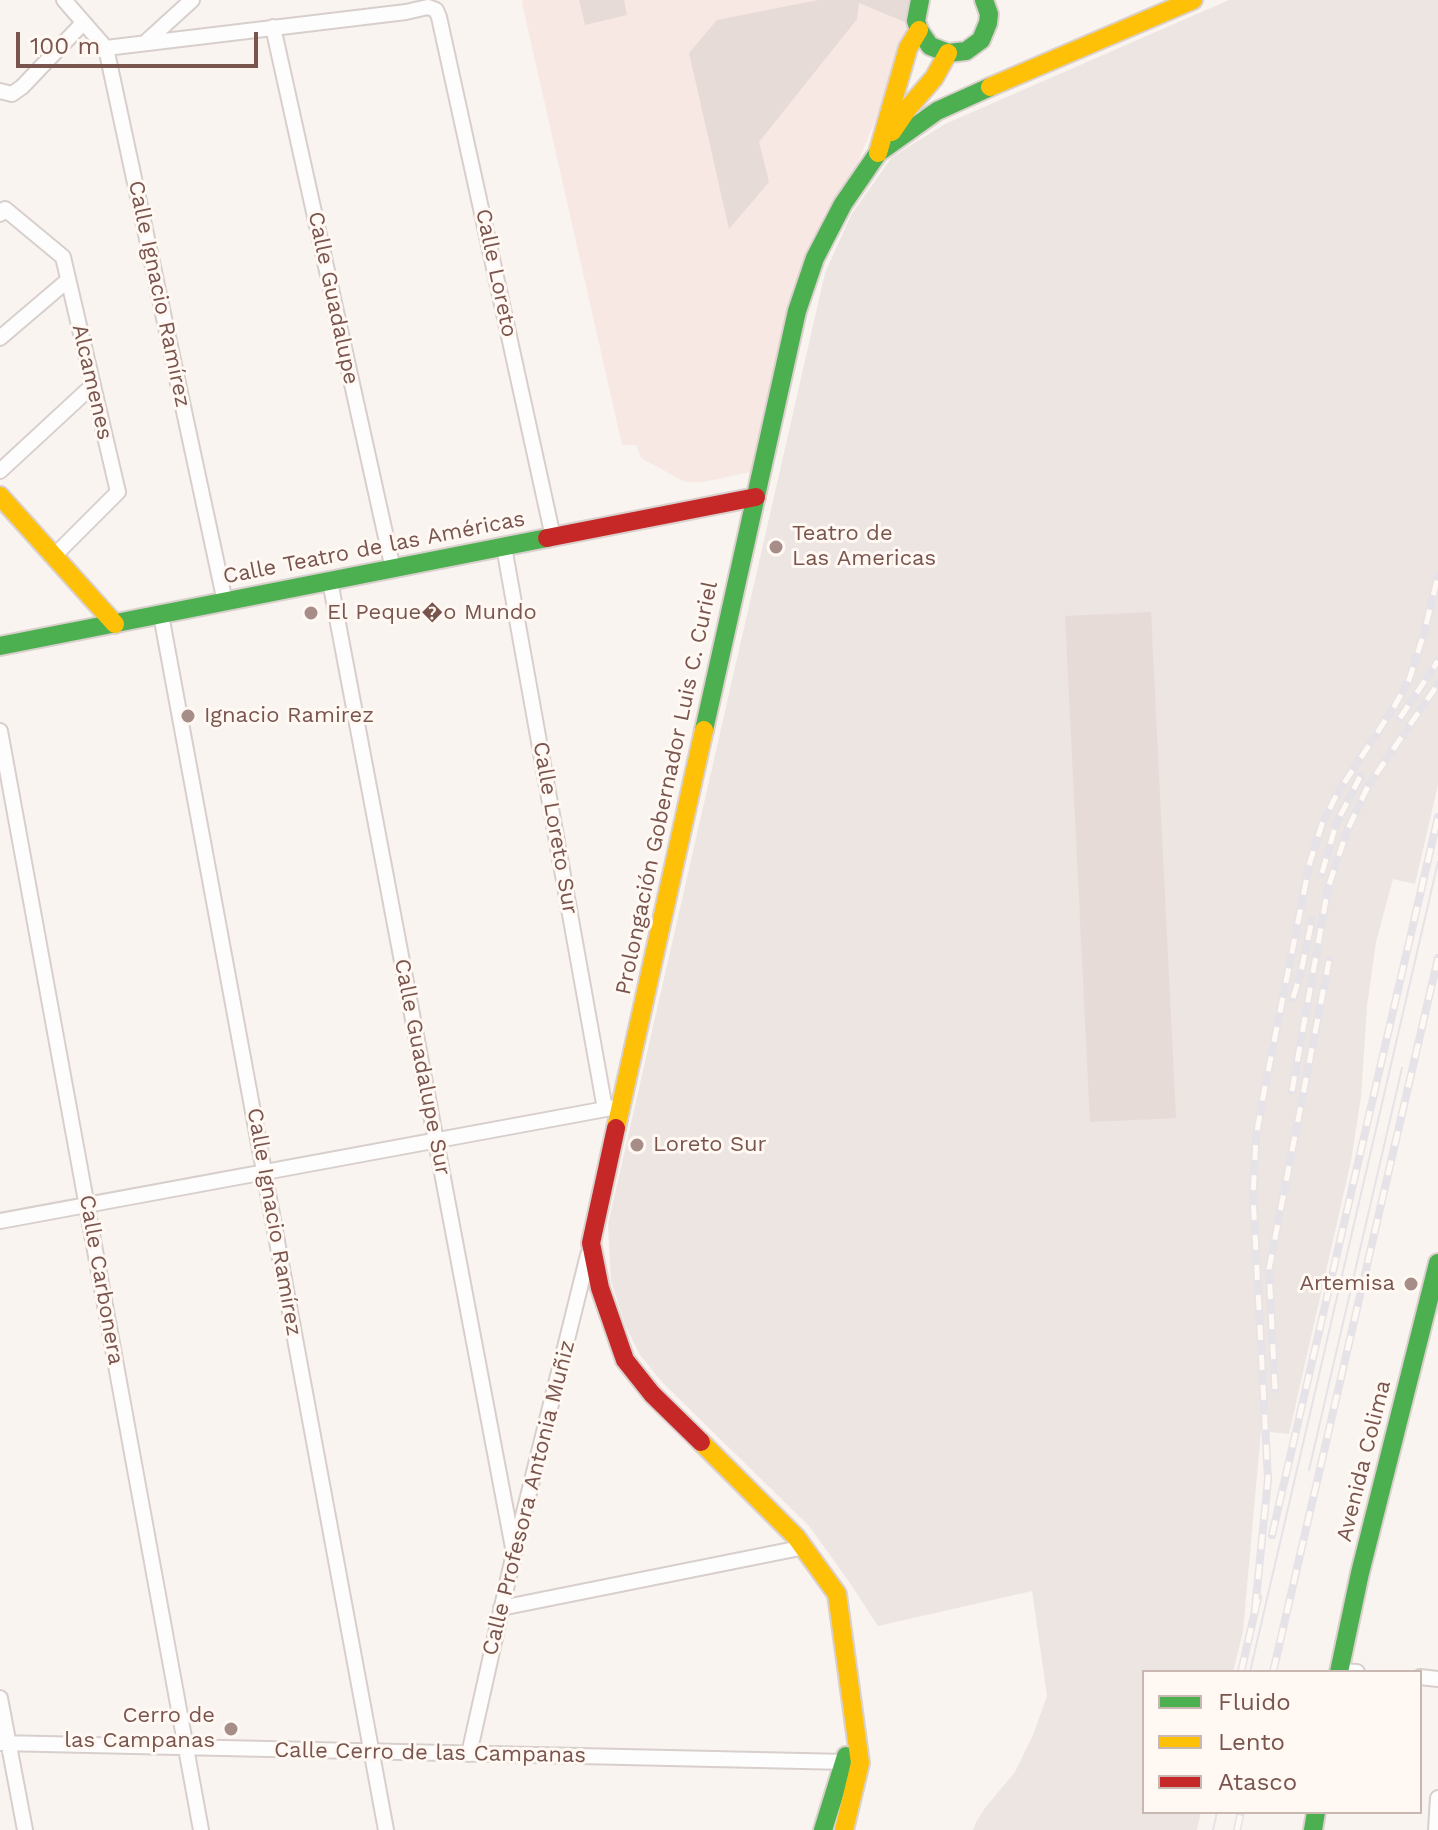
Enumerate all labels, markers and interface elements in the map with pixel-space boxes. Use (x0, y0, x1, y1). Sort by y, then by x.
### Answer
scale bar (20, 16, 262, 66)
text: 100 m (30, 32, 100, 60)
street label: Calle Ignacio Ramírez (122, 178, 196, 410)
street label: Calle Loreto (470, 206, 522, 340)
street label: Calle Guadalupe (302, 209, 364, 387)
street label: Alcamenes (66, 322, 118, 442)
street label: Calle Teatro de las Américas (221, 506, 527, 590)
place label: Teatro de Las Americas (792, 521, 936, 572)
marker: Teatro de Las Americas (767, 538, 785, 556)
street label: Prolongación Gobernador Luis C. Curiel (610, 579, 724, 997)
place label: El Peque�o Mundo (327, 600, 537, 626)
marker: El Peque�o Mundo (302, 604, 320, 622)
place label: Ignacio Ramirez (204, 703, 374, 729)
marker: Ignacio Ramirez (179, 707, 197, 725)
street label: Calle Loreto Sur (527, 740, 583, 916)
street label: Calle Guadalupe Sur (388, 956, 456, 1178)
street label: Calle Ignacio Ramírez (241, 1106, 307, 1338)
place label: Loreto Sur (653, 1132, 766, 1158)
marker: Loreto Sur (628, 1136, 646, 1154)
street label: Calle Carbonera (73, 1193, 129, 1367)
place label: Artemisa (1299, 1271, 1395, 1297)
marker: Artemisa (1402, 1275, 1420, 1293)
street label: Calle Profesora Antonia Muñiz (477, 1338, 581, 1658)
street label: Avenida Colima (1331, 1378, 1397, 1544)
legend (1142, 1670, 1422, 1814)
text: Fluido (1218, 1688, 1291, 1716)
place label: Cerro de las Campanas (64, 1703, 215, 1754)
marker: Cerro de las Campanas (222, 1720, 240, 1738)
text: Lento (1218, 1728, 1285, 1756)
street label: Calle Cerro de las Campanas (274, 1737, 586, 1769)
text: Atasco (1218, 1768, 1297, 1796)

